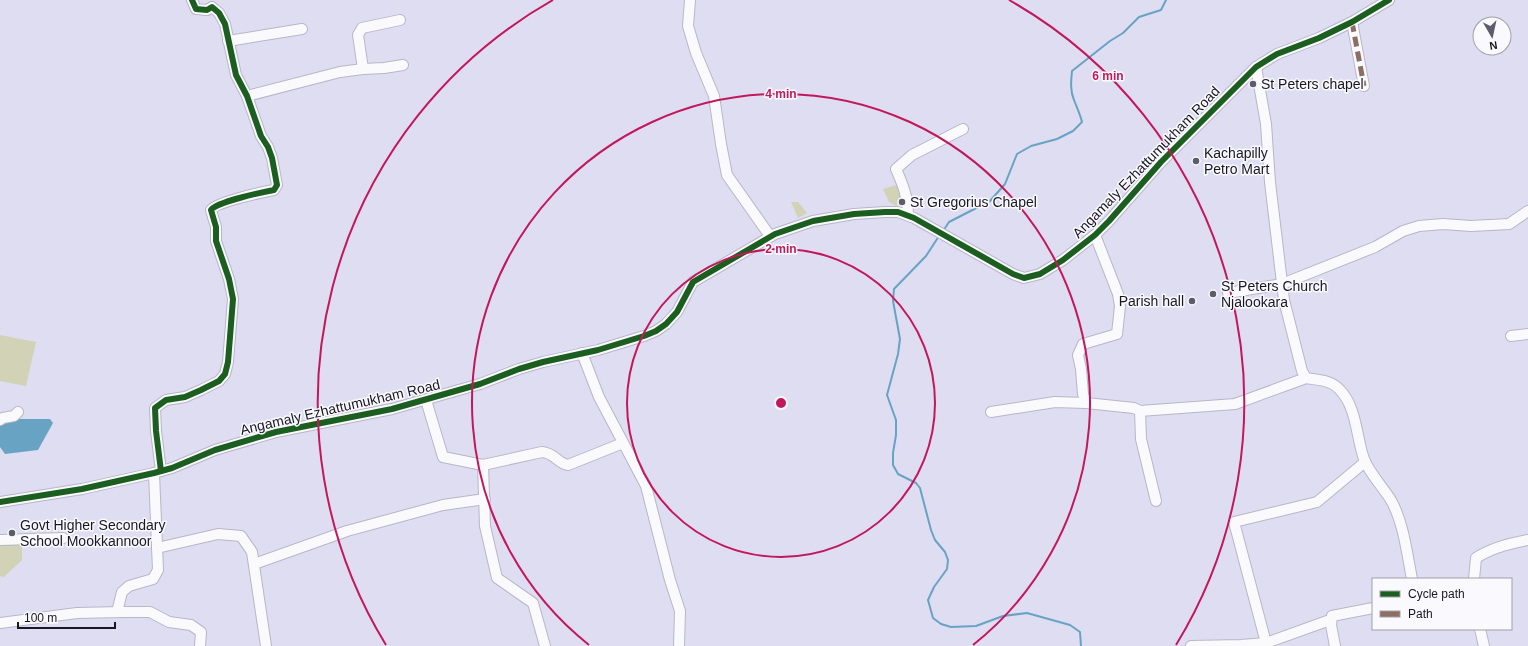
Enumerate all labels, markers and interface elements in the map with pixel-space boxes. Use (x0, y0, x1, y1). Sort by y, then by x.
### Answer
north arrow (1472, 16, 1512, 56)
text: N (1489, 39, 1498, 52)
text: 6 min (1092, 69, 1124, 83)
place label: St Peters chapel (1261, 76, 1364, 92)
marker: St Peters chapel (1248, 79, 1258, 89)
street label: Angamaly Ezhattumukham Road (1069, 83, 1223, 241)
text: 4 min (765, 87, 797, 101)
place label: Kachapilly Petro Mart (1204, 145, 1269, 177)
marker: Kachapilly Petro Mart (1191, 156, 1201, 166)
place label: St Gregorius Chapel (910, 194, 1037, 210)
marker: St Gregorius Chapel (897, 197, 907, 207)
text: 2 min (765, 242, 797, 256)
place label: St Peters Church Njalookara (1221, 278, 1328, 310)
marker: St Peters Church Njalookara (1208, 289, 1218, 299)
place label: Parish hall (1119, 293, 1184, 309)
marker: Parish hall (1187, 296, 1197, 306)
street label: Angamaly Ezhattumukham Road (238, 376, 442, 438)
centre of rings (774, 396, 788, 410)
place label: Govt Higher Secondary School Mookkannoor (20, 517, 166, 549)
marker: Govt Higher Secondary School Mookkannoor (7, 528, 17, 538)
legend (1372, 578, 1512, 630)
text: Cycle path (1408, 587, 1465, 601)
scale bar (18, 604, 115, 630)
text: Path (1408, 607, 1433, 621)
text: 100 m (24, 611, 57, 625)

